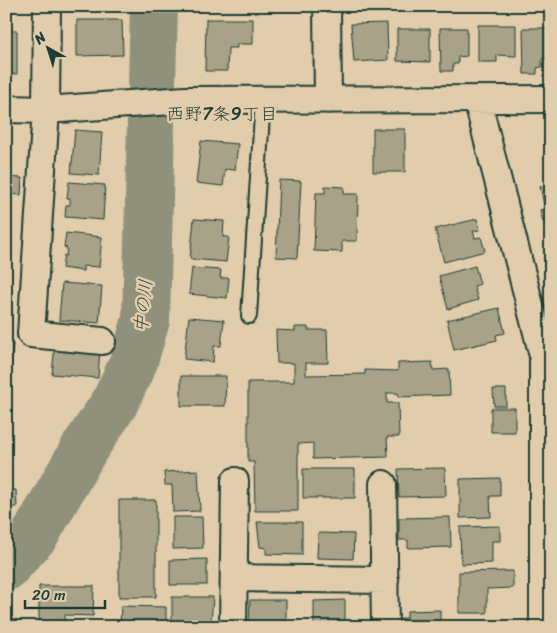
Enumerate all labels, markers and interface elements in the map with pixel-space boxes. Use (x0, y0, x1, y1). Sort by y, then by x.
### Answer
north arrow (22, 22, 72, 72)
text: N (28, 25, 52, 52)
district label: 西野7条9丁目 (166, 98, 278, 130)
water label: 中の川 (124, 277, 162, 335)
scale bar (25, 578, 105, 610)
text: 20 m (32, 582, 66, 608)

